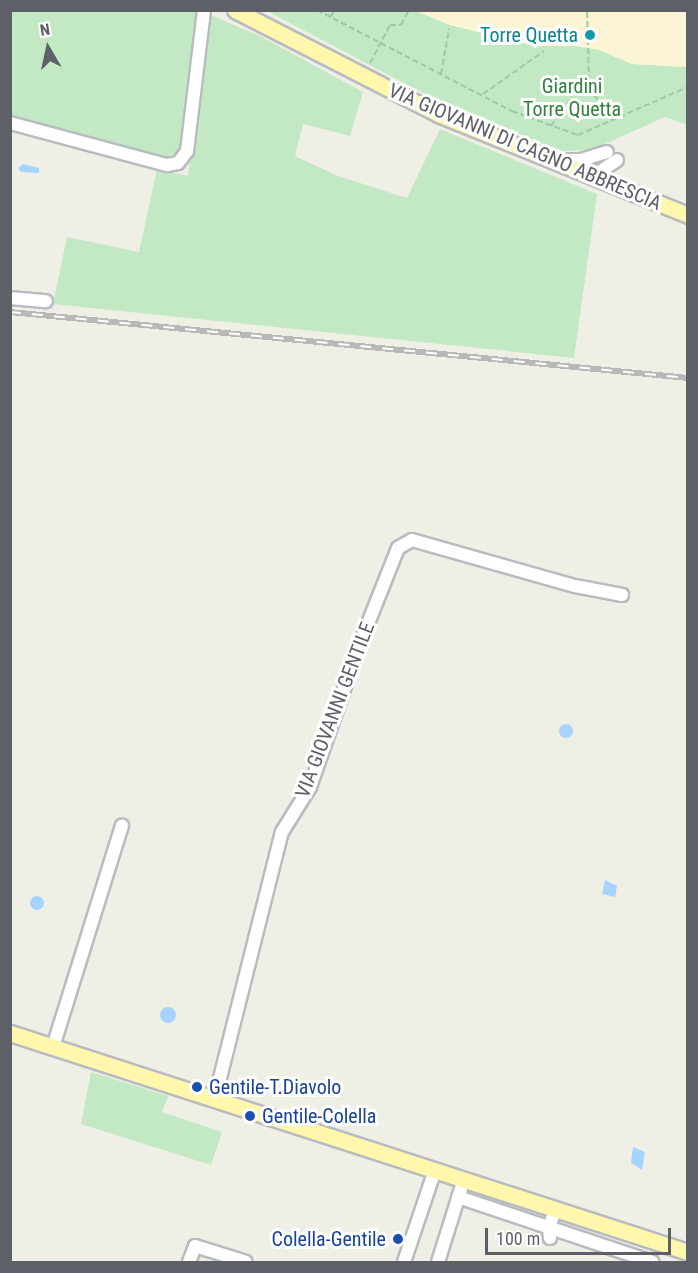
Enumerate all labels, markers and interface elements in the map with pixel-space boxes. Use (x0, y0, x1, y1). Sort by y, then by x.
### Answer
north arrow (18, 18, 78, 78)
text: N (39, 20, 51, 40)
place label: Torre Quetta (480, 23, 578, 47)
marker: Torre Quetta (583, 28, 597, 42)
park label: Giardini Torre Quetta (523, 75, 621, 122)
street label: VIA GIOVANNI DI CAGNO ABBRESCIA (385, 78, 665, 216)
street label: VIA GIOVANNI GENTILE (290, 619, 380, 801)
place label: Gentile-T.Diavolo (209, 1075, 341, 1099)
marker: Gentile-T.Diavolo (190, 1080, 204, 1094)
place label: Gentile-Colella (262, 1104, 376, 1128)
marker: Gentile-Colella (243, 1109, 257, 1123)
scale bar (488, 1216, 674, 1254)
place label: Colella-Gentile (272, 1227, 386, 1251)
text: 100 m (496, 1228, 540, 1249)
marker: Colella-Gentile (391, 1232, 405, 1246)

